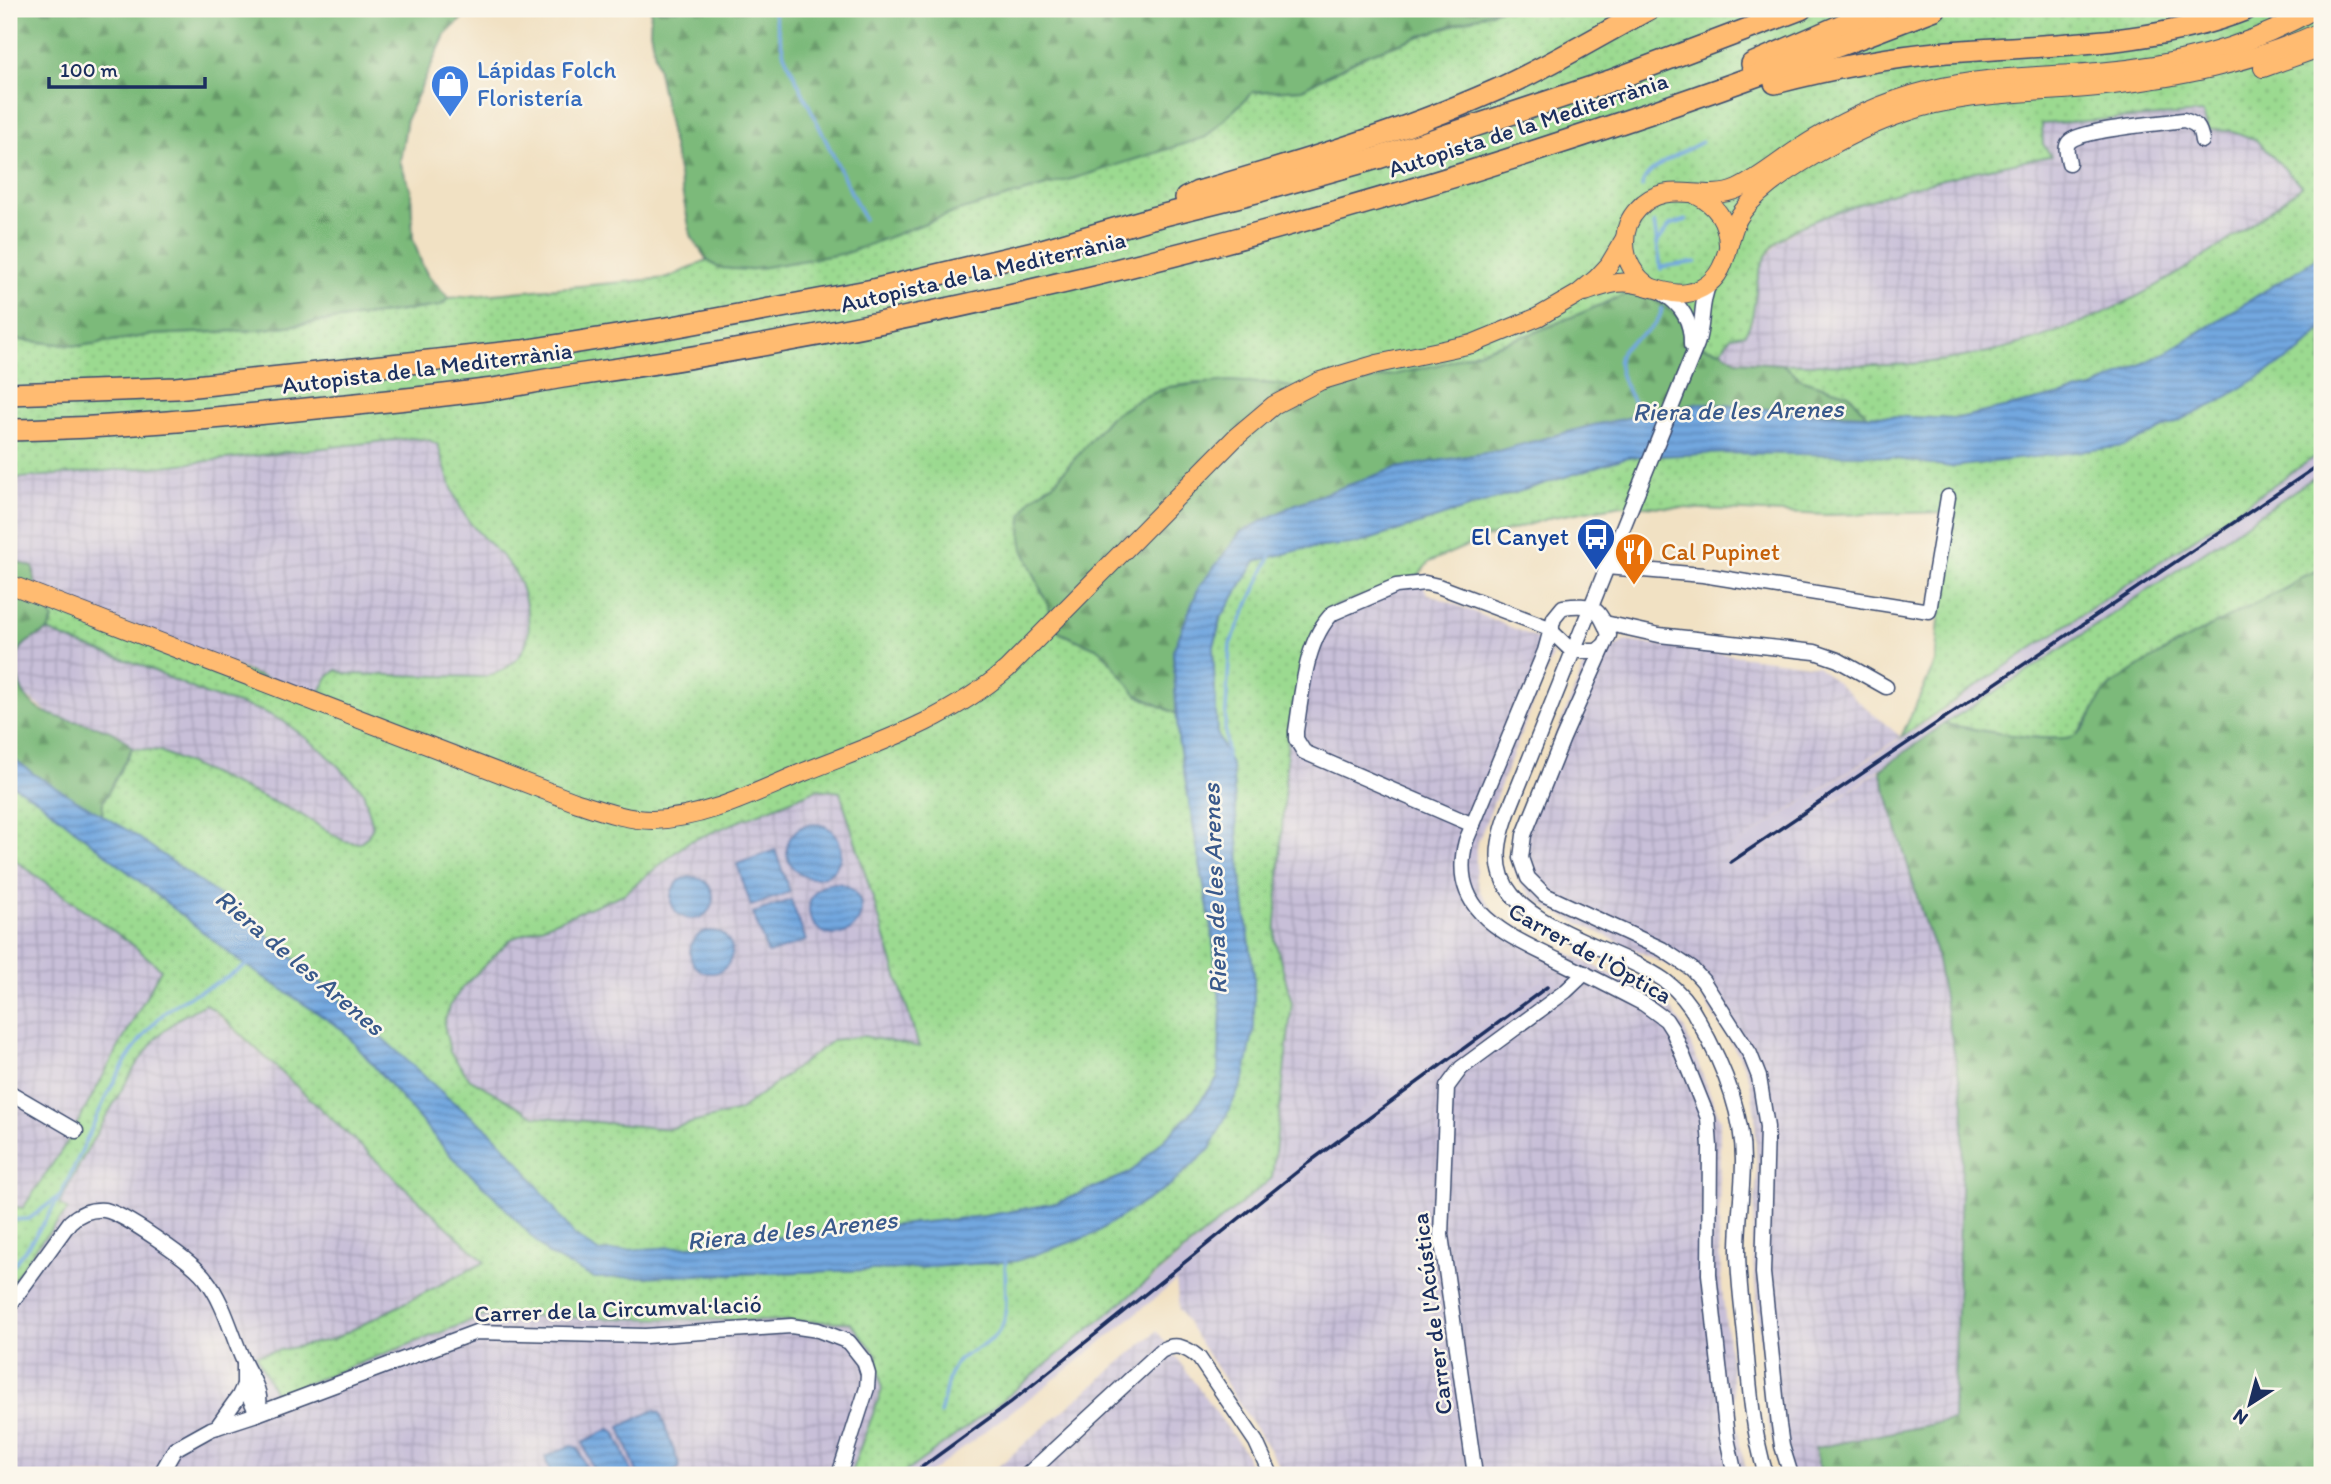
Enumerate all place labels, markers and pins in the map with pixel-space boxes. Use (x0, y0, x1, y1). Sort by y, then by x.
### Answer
place label: Lápidas Folch Floristería (477, 55, 617, 112)
shop icon: Lápidas Folch Floristería (429, 63, 471, 118)
bus stop icon: El Canyet (1575, 516, 1617, 571)
place label: El Canyet (1471, 522, 1569, 551)
restaurant icon: Cal Pupinet (1613, 531, 1655, 586)
place label: Cal Pupinet (1661, 537, 1780, 566)

